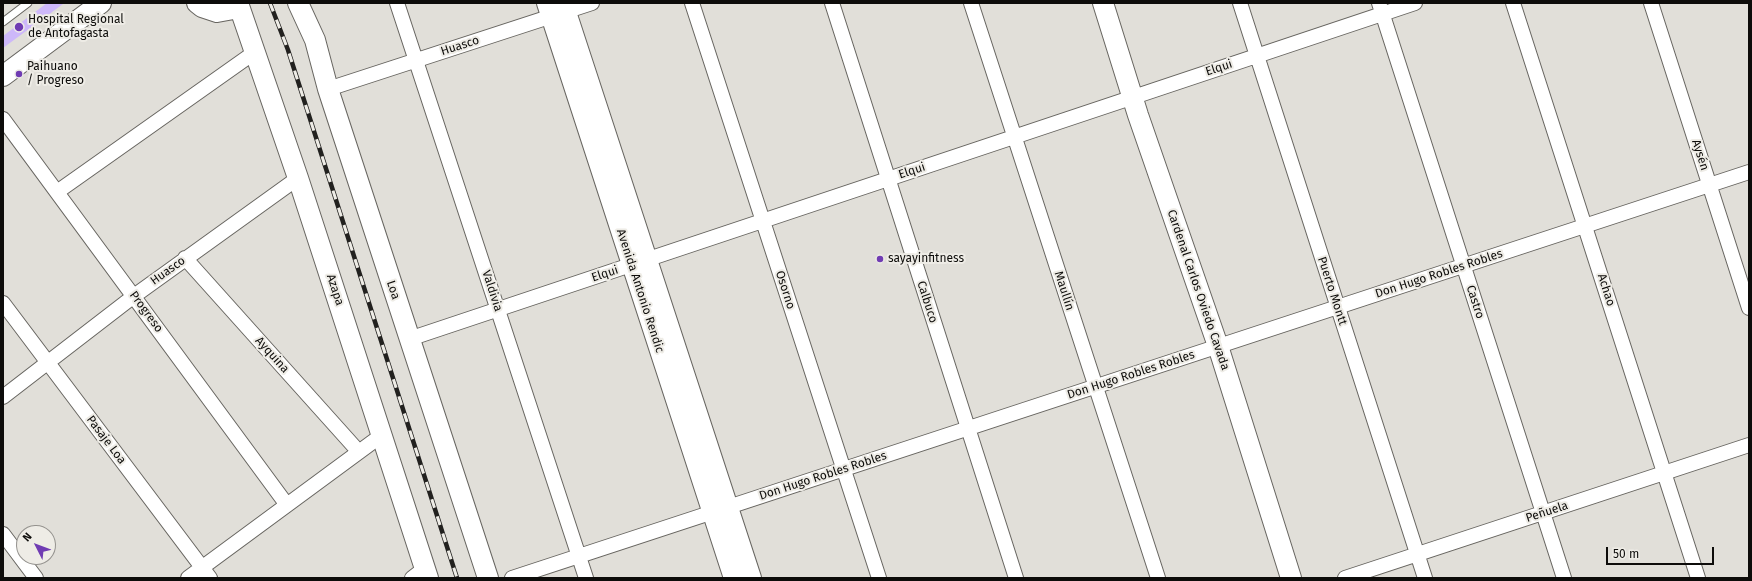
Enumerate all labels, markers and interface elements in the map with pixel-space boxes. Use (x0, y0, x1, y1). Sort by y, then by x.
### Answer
place label: Hospital Regional de Antofagasta (28, 13, 124, 41)
marker: Hospital Regional de Antofagasta (13, 21, 25, 33)
street label: Huasco (439, 33, 481, 59)
street label: Elqui (1204, 57, 1234, 79)
place label: Paihuano / Progreso (27, 60, 84, 88)
marker: Paihuano / Progreso (14, 69, 24, 79)
street label: Aysén (1688, 138, 1712, 172)
street label: Elqui (897, 160, 927, 182)
street label: Cardenal Carlos Oviedo Cavada (1164, 208, 1232, 372)
street label: Avenida Antonio Rendic (613, 227, 667, 355)
street label: Don Hugo Robles Robles (1373, 247, 1505, 301)
place label: sayayinfitness (888, 252, 964, 266)
street label: Huasco (148, 254, 188, 288)
marker: sayayinfitness (875, 254, 885, 264)
street label: Puerto Montt (1314, 255, 1350, 327)
street label: Elqui (590, 263, 620, 285)
street label: Valdivia (479, 269, 505, 313)
street label: Osorno (772, 269, 798, 311)
street label: Maullín (1051, 270, 1077, 312)
street label: Achao (1594, 272, 1618, 308)
street label: Azapa (323, 273, 347, 307)
street label: Loa (383, 279, 403, 301)
street label: Calbuco (913, 279, 941, 325)
street label: Castro (1463, 284, 1487, 320)
street label: Progreso (126, 288, 166, 336)
street label: Ayquina (252, 334, 292, 376)
street label: Don Hugo Robles Robles (1065, 348, 1197, 402)
street label: Pasaje Loa (83, 413, 129, 467)
street label: Don Hugo Robles Robles (757, 449, 889, 503)
street label: Peñuela (1524, 498, 1570, 526)
north arrow (16, 525, 56, 565)
text: N (20, 530, 35, 544)
scale bar (1608, 539, 1716, 565)
text: 50 m (1613, 547, 1639, 561)

